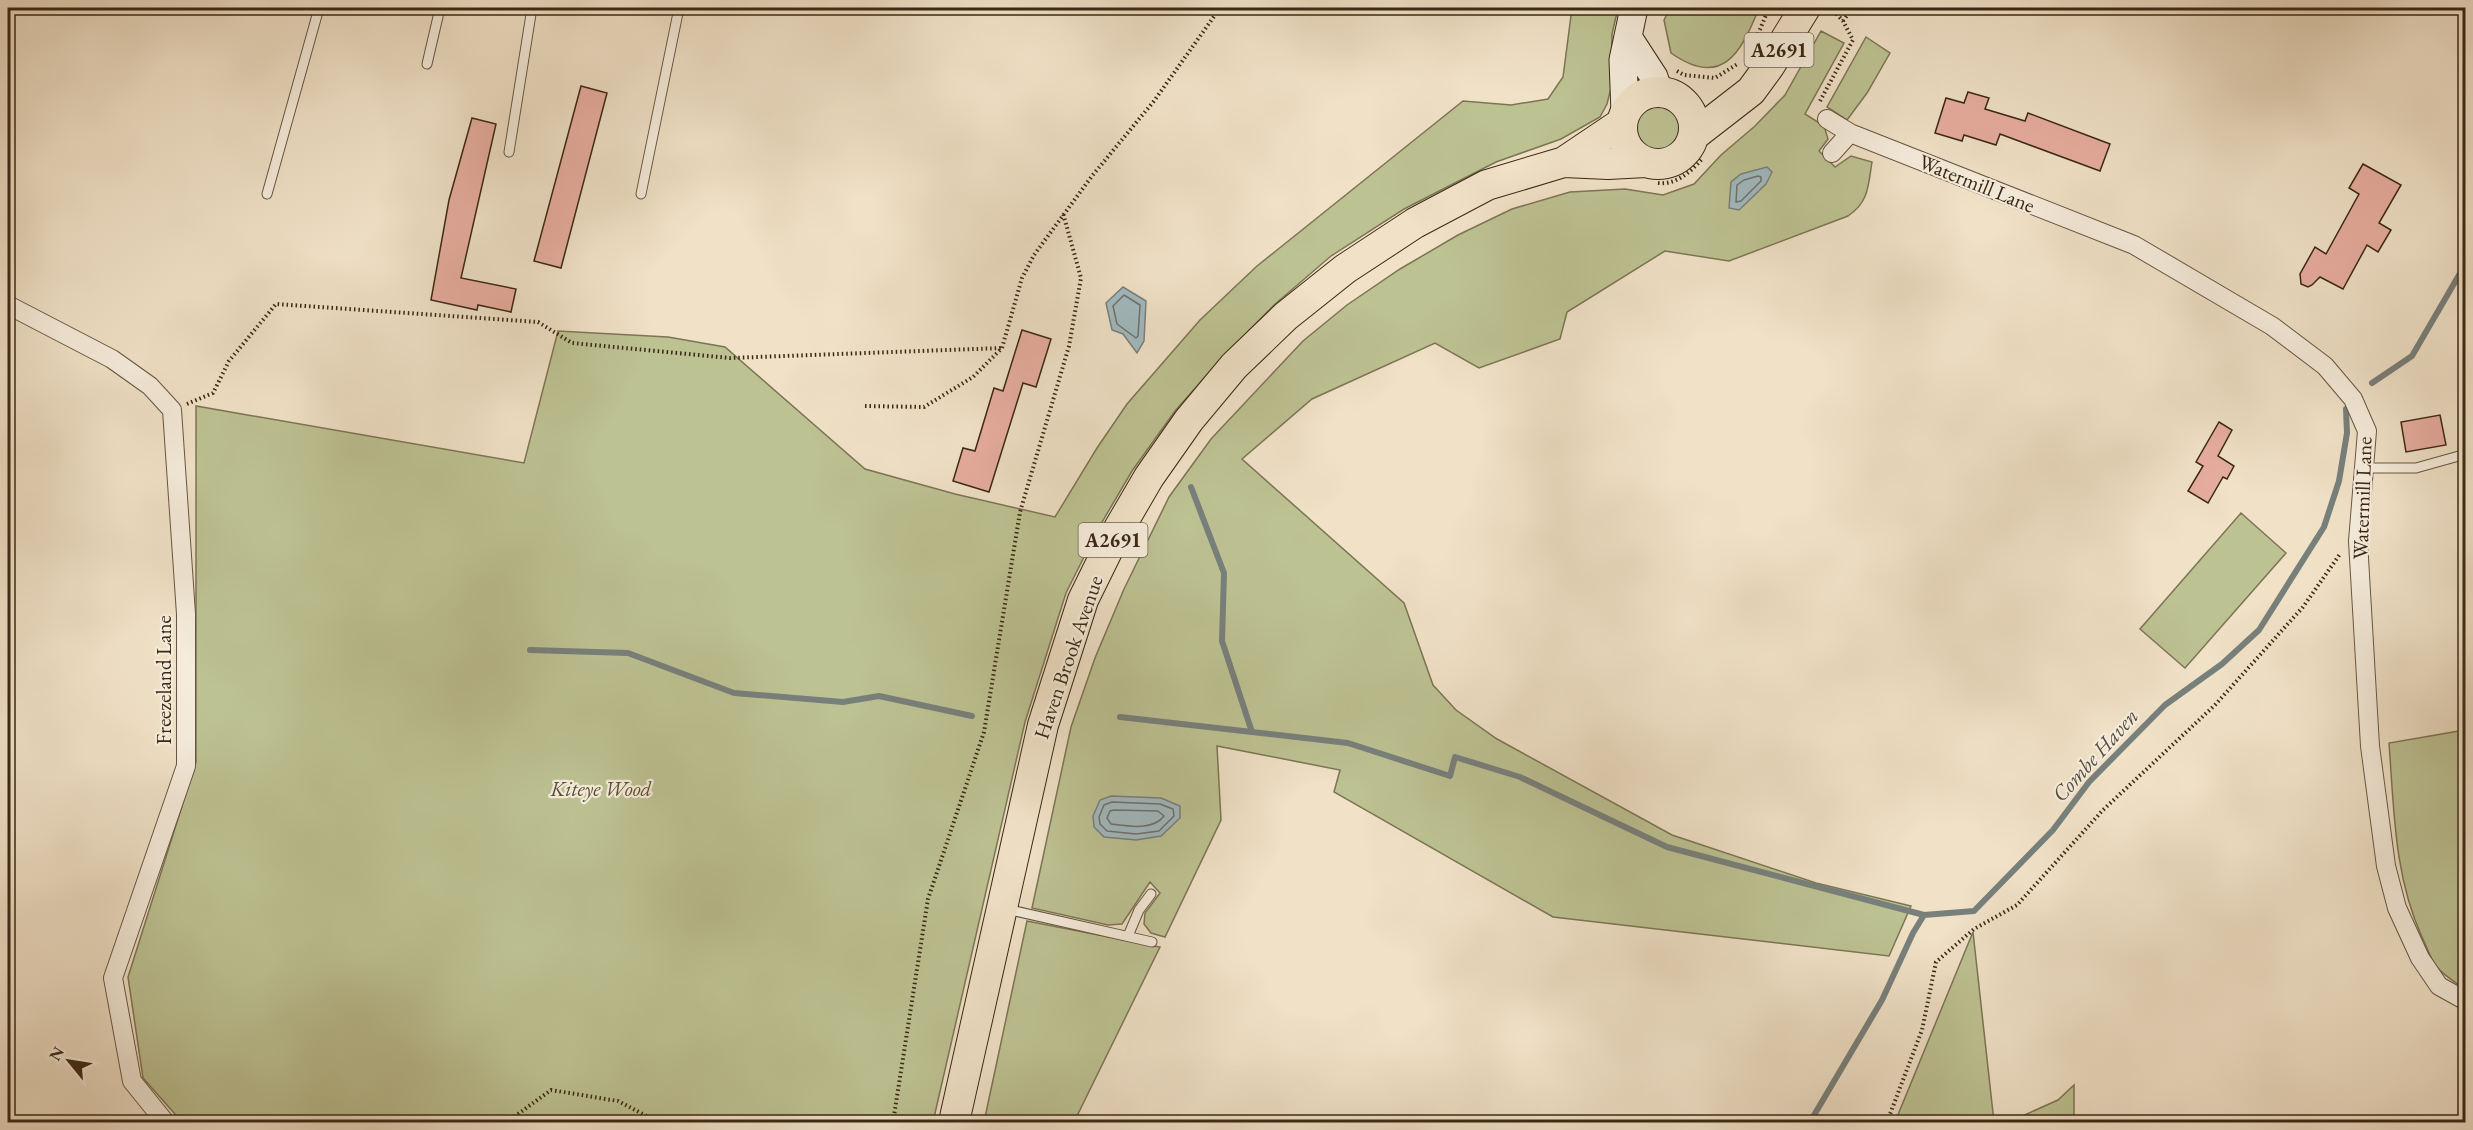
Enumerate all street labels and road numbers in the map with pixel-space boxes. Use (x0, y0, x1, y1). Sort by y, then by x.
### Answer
road number: A2691 (1744, 33, 1814, 67)
street label: Watermill Lane (1915, 147, 2039, 219)
street label: Watermill Lane (2346, 436, 2378, 560)
road number: A2691 (1078, 523, 1148, 557)
street label: Haven Brook Avenue (1027, 572, 1109, 742)
street label: Freezeland Lane (150, 615, 177, 745)

